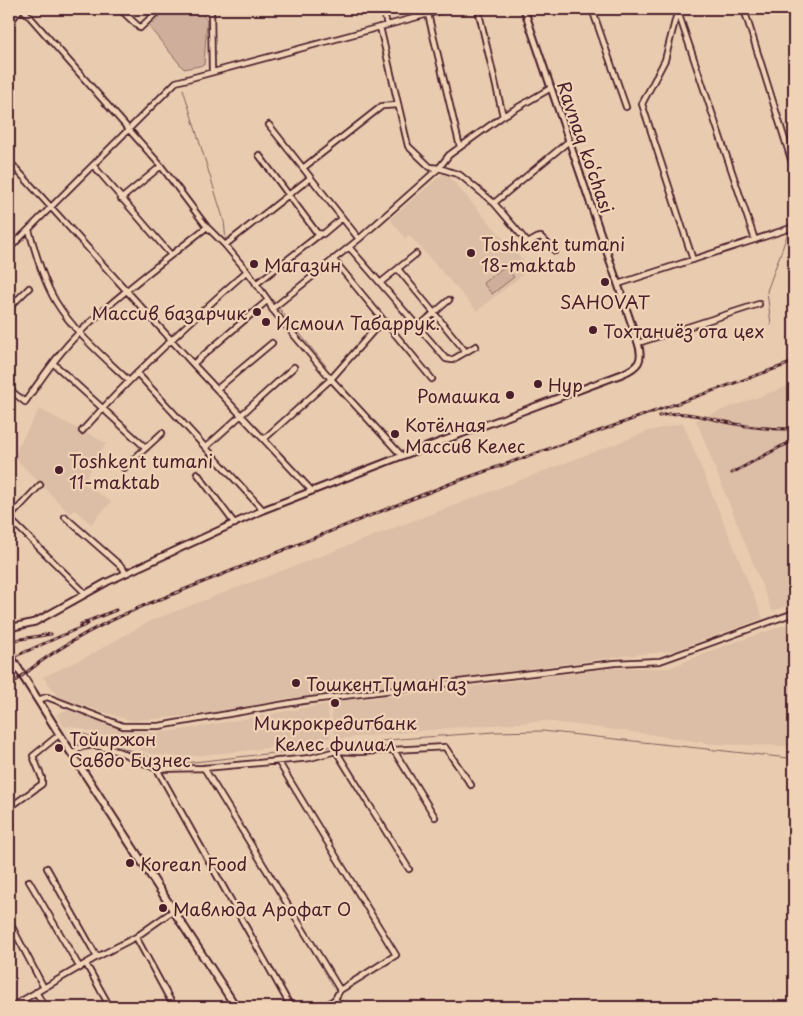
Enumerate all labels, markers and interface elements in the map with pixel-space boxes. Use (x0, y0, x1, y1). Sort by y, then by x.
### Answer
street label: Ravnaq ko‘chasi (551, 77, 621, 217)
place label: Toshkent tumani 18-maktab (481, 230, 625, 278)
marker: Toshkent tumani 18-maktab (465, 247, 477, 259)
place label: Магазин (264, 251, 341, 278)
marker: Магазин (248, 258, 260, 270)
marker: SAHOVAT (599, 276, 611, 288)
place label: SAHOVAT (560, 288, 651, 315)
place label: Массив базарчик (92, 299, 247, 326)
marker: Массив базарчик (251, 306, 263, 318)
place label: Исмоил Табаррук. (276, 309, 440, 336)
marker: Исмоил Табаррук. (260, 316, 272, 328)
place label: Тохтаниёз ота цех (603, 317, 764, 344)
marker: Тохтаниёз ота цех (587, 324, 599, 336)
place label: Нур (548, 371, 583, 398)
marker: Нур (532, 378, 544, 390)
place label: Ромашка (417, 382, 501, 409)
marker: Ромашка (504, 389, 516, 401)
place label: Котёлная Массив Келес (405, 411, 525, 459)
marker: Котёлная Массив Келес (389, 428, 401, 440)
place label: Toshkent tumani 11-maktab (69, 447, 213, 495)
marker: Toshkent tumani 11-maktab (53, 464, 65, 476)
place label: ТошкентТуманГаз (306, 670, 467, 697)
marker: ТошкентТуманГаз (290, 677, 302, 689)
marker: Микрокредитбанк Келес филиал (329, 697, 341, 709)
place label: Микрокредитбанк Келес филиал (253, 709, 417, 757)
place label: Тойиржон Савдо Бизнес (69, 725, 191, 773)
marker: Тойиржон Савдо Бизнес (53, 742, 65, 754)
place label: Korean Food (140, 850, 247, 877)
marker: Korean Food (124, 857, 136, 869)
place label: Мавлюда Арофат О (173, 895, 351, 922)
marker: Мавлюда Арофат О (157, 902, 169, 914)

